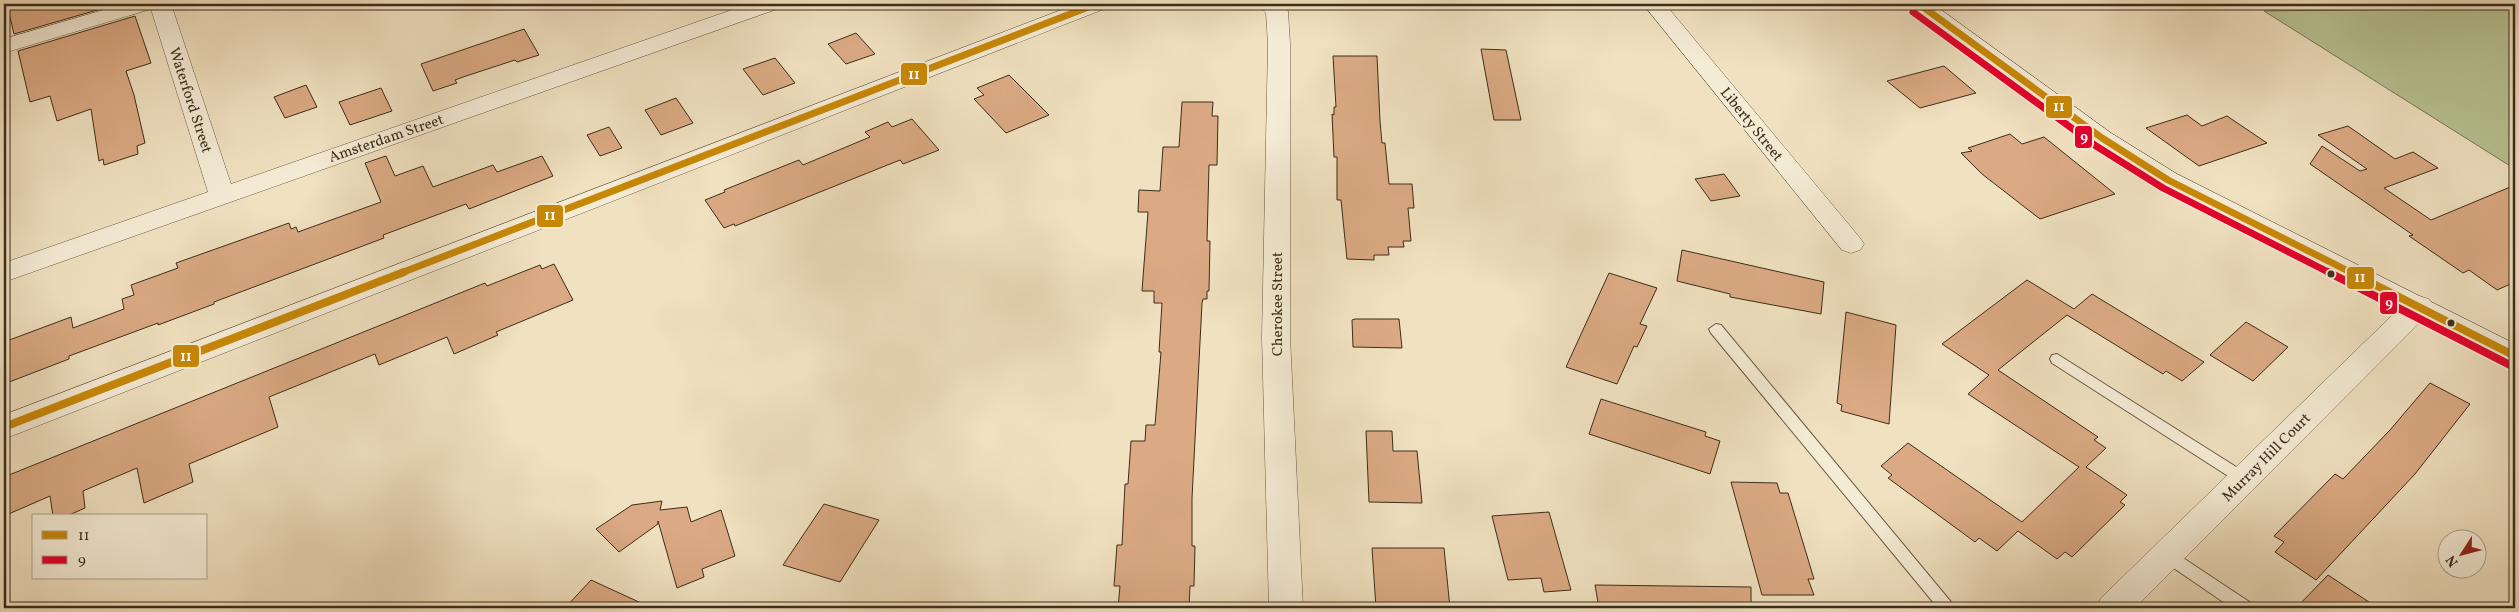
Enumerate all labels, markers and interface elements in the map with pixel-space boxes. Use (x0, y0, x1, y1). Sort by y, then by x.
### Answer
street label: Waterford Street (163, 45, 217, 156)
line badge: 11 (900, 62, 928, 86)
text: 11 (908, 66, 920, 85)
street label: Liberty Street (1714, 83, 1787, 166)
line badge: 11 (2045, 95, 2073, 119)
text: 11 (2053, 98, 2065, 117)
street label: Amsterdam Street (326, 110, 447, 169)
line badge: 9 (2074, 125, 2093, 149)
text: 9 (2080, 129, 2088, 148)
line badge: 11 (536, 204, 564, 228)
text: 11 (544, 207, 556, 226)
street label: Cherokee Street (1268, 252, 1289, 356)
line badge: 11 (2346, 266, 2375, 290)
unlabelled marker (2326, 269, 2336, 279)
text: 11 (2354, 269, 2366, 288)
line badge: 9 (2379, 291, 2398, 315)
text: 9 (2385, 295, 2393, 314)
unlabelled marker (2446, 318, 2456, 328)
line badge: 11 (172, 344, 200, 368)
text: 11 (180, 348, 192, 367)
street label: Murray Hill Court (2218, 409, 2316, 507)
legend (32, 514, 208, 580)
text: 11 (78, 526, 90, 547)
north arrow (2436, 530, 2486, 580)
text: 9 (78, 550, 86, 571)
text: N (2442, 551, 2463, 570)

